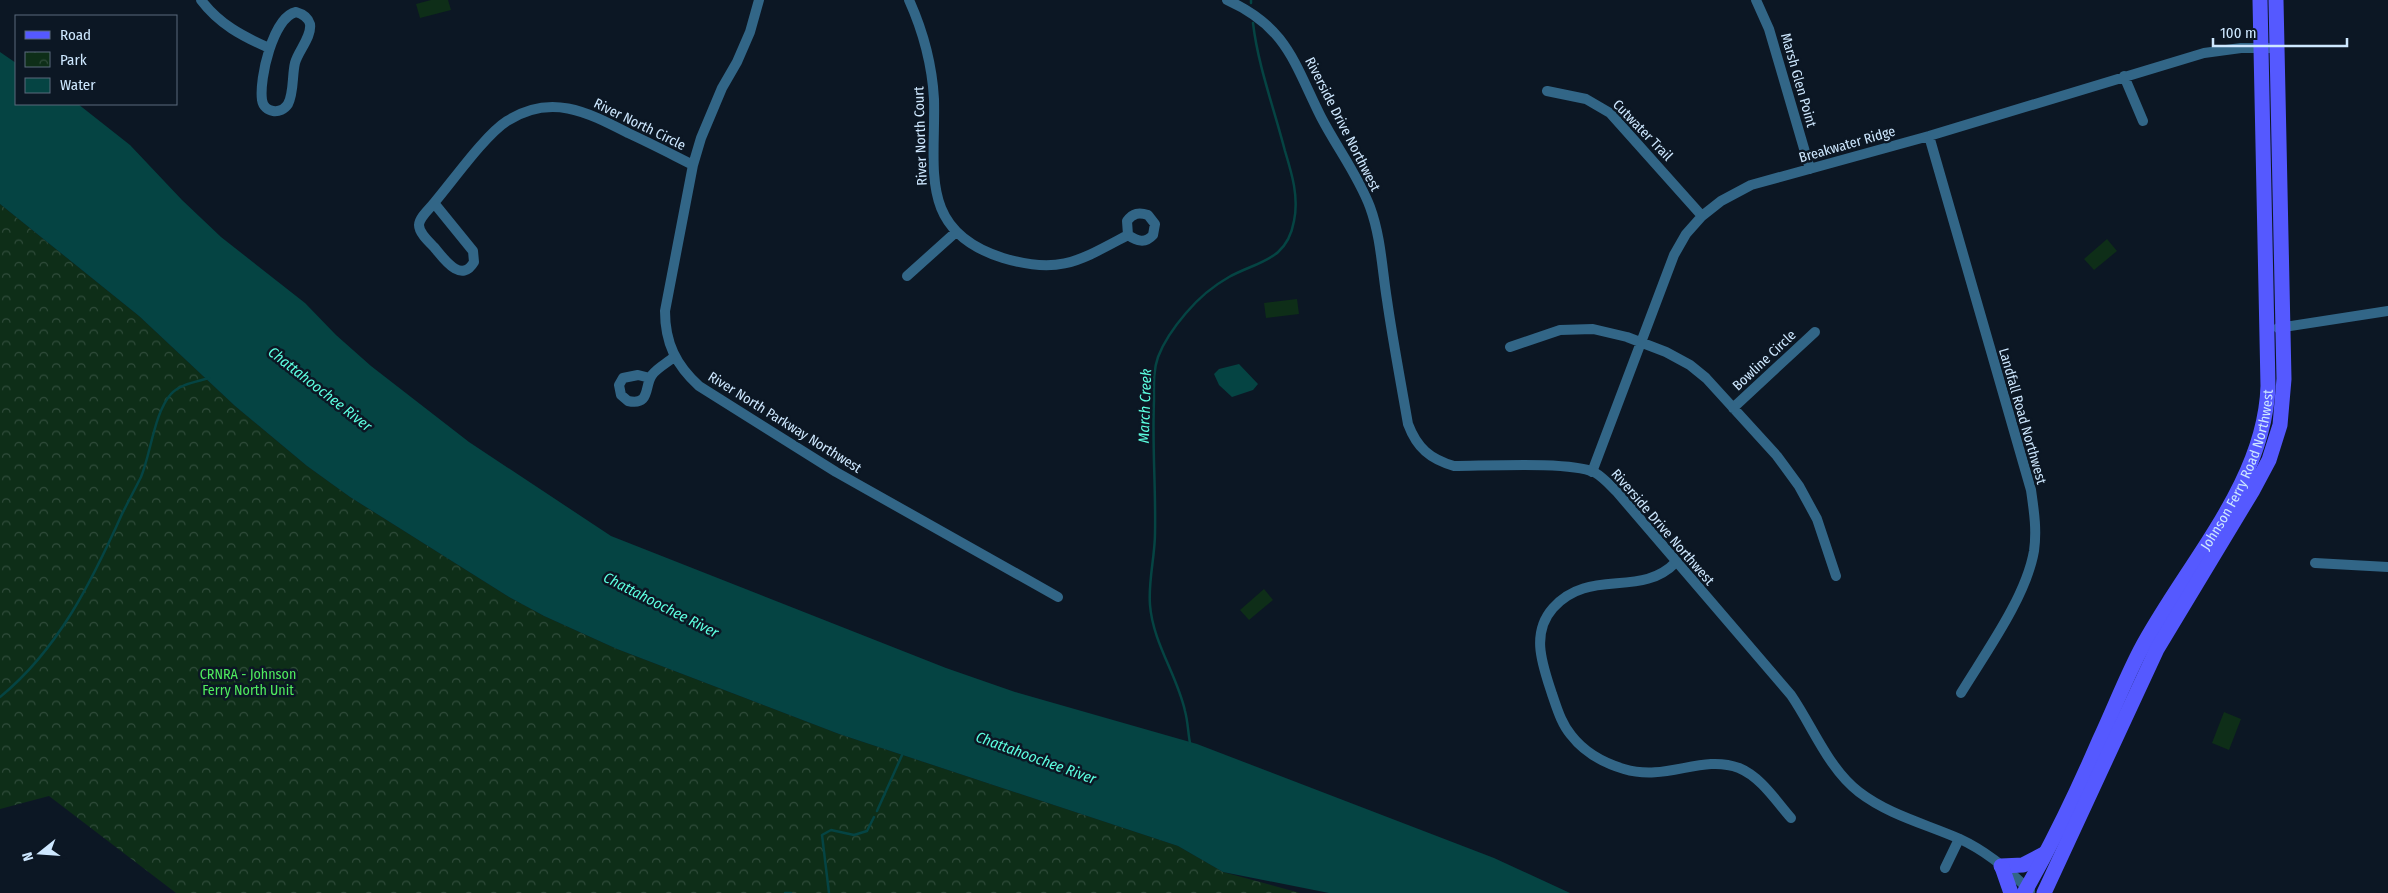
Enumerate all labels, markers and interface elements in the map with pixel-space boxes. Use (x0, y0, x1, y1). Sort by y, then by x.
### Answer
legend (15, 15, 178, 105)
scale bar (2213, 15, 2347, 47)
text: 100 m (2220, 24, 2257, 42)
text: Road (60, 26, 91, 44)
street label: Marsh Glen Point (1777, 31, 1820, 130)
text: Park (60, 51, 87, 69)
street label: Riverside Drive Northwest (1301, 54, 1384, 195)
text: Water (60, 76, 96, 94)
street label: River North Court (910, 86, 931, 186)
street label: River North Circle (591, 95, 689, 154)
street label: Cutwater Trail (1609, 96, 1676, 165)
street label: Breakwater Ridge (1797, 123, 1897, 166)
street label: Bowline Circle (1729, 327, 1800, 394)
water label: Chattahoochee River (265, 343, 376, 436)
street label: Landfall Road Northwest (1995, 346, 2050, 487)
street label: River North Parkway Northwest (705, 368, 865, 477)
water label: March Creek (1135, 368, 1155, 444)
street label: Johnson Ferry Road Northwest (2197, 388, 2277, 553)
street label: Riverside Drive Northwest (1608, 466, 1718, 589)
water label: Chattahoochee River (601, 568, 722, 642)
park label: CRNRA - Johnson Ferry North Unit (200, 666, 296, 699)
water label: Chattahoochee River (973, 728, 1099, 788)
north arrow (15, 828, 65, 878)
text: N (19, 850, 37, 863)

